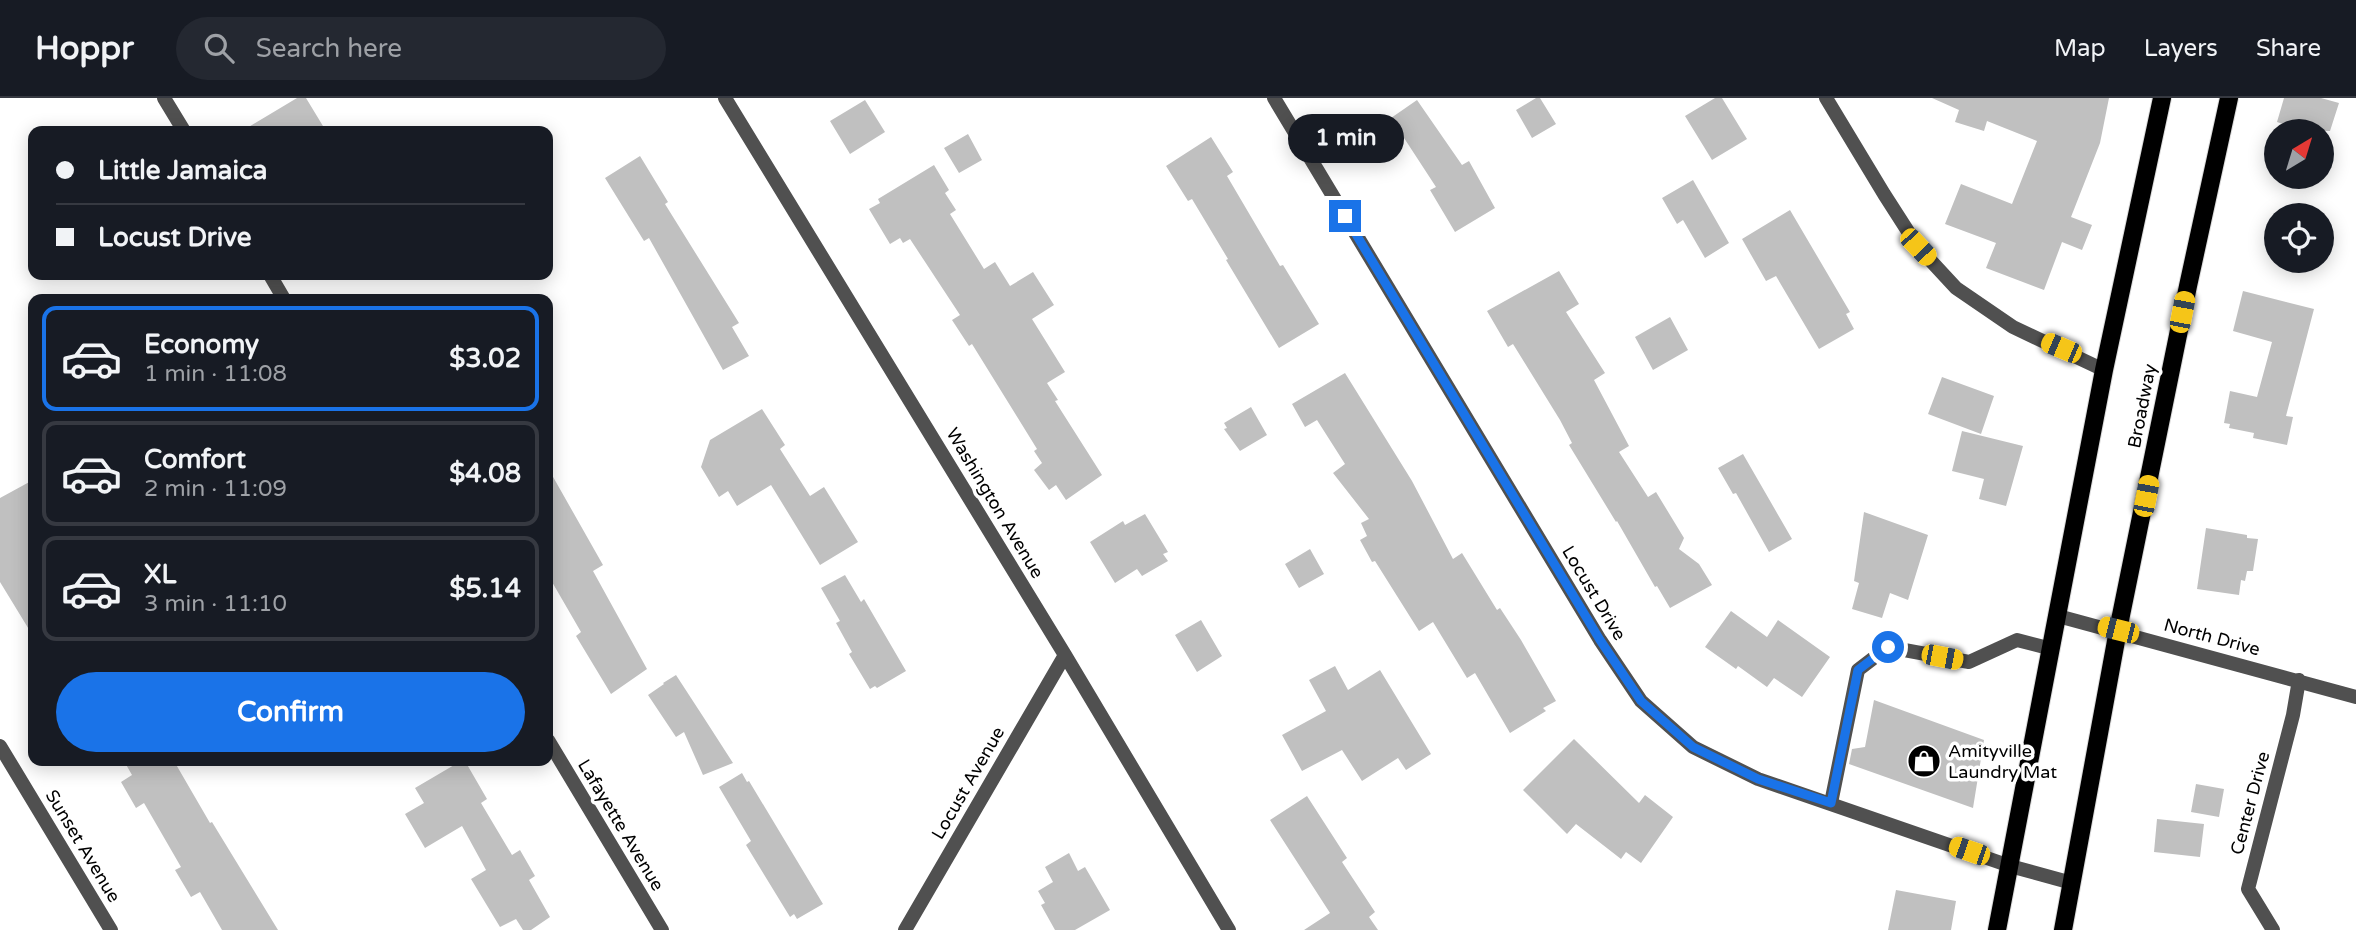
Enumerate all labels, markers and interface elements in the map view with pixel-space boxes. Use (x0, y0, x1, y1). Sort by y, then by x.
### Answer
search box (176, 17, 666, 80)
text: Hoppr (35, 29, 134, 68)
icon: search (200, 29, 238, 67)
text: Search here (256, 33, 402, 64)
text: Map (2054, 34, 2106, 63)
text: Layers (2144, 34, 2218, 63)
text: Share (2256, 34, 2321, 63)
callout: 1 min (1287, 115, 1403, 164)
north arrow (2264, 119, 2334, 189)
map controls (2264, 119, 2334, 273)
text: 1 min (1315, 124, 1377, 152)
text: Little Jamaica (98, 155, 267, 186)
route end (1329, 200, 1361, 232)
button: locate (2264, 203, 2334, 273)
text: Locust Drive (98, 222, 252, 253)
car (1896, 224, 1941, 270)
car (2168, 289, 2197, 335)
icon: car (60, 327, 123, 390)
text: Economy (144, 329, 259, 360)
car (2038, 330, 2085, 366)
text: $3.02 (449, 343, 521, 374)
text: 1 min · 11:08 (144, 360, 287, 388)
street label: Broadway (2123, 362, 2161, 450)
street label: Washington Avenue (941, 424, 1049, 582)
icon: car (60, 442, 123, 505)
text: Comfort (144, 444, 246, 475)
text: $4.08 (449, 458, 521, 489)
car (2132, 473, 2161, 519)
text: 2 min · 11:09 (144, 475, 287, 503)
street label: Locust Drive (1557, 542, 1631, 644)
icon: car (60, 557, 123, 620)
text: XL (144, 559, 176, 590)
text: $5.14 (449, 573, 521, 604)
text: 3 min · 11:10 (144, 590, 287, 618)
street label: North Drive (2161, 614, 2263, 660)
car (2096, 615, 2141, 645)
route start (1872, 631, 1904, 663)
car (1920, 643, 1965, 671)
button: Confirm (56, 672, 525, 752)
street label: Locust Avenue (927, 723, 1009, 843)
place label: Amityville Laundry Mat (1948, 740, 2057, 783)
shop icon: Amityville Laundry Mat (1905, 742, 1943, 780)
street label: Center Drive (2226, 749, 2274, 857)
street label: Lafayette Avenue (573, 755, 669, 895)
street label: Sunset Avenue (41, 786, 125, 906)
car (1946, 834, 1993, 868)

